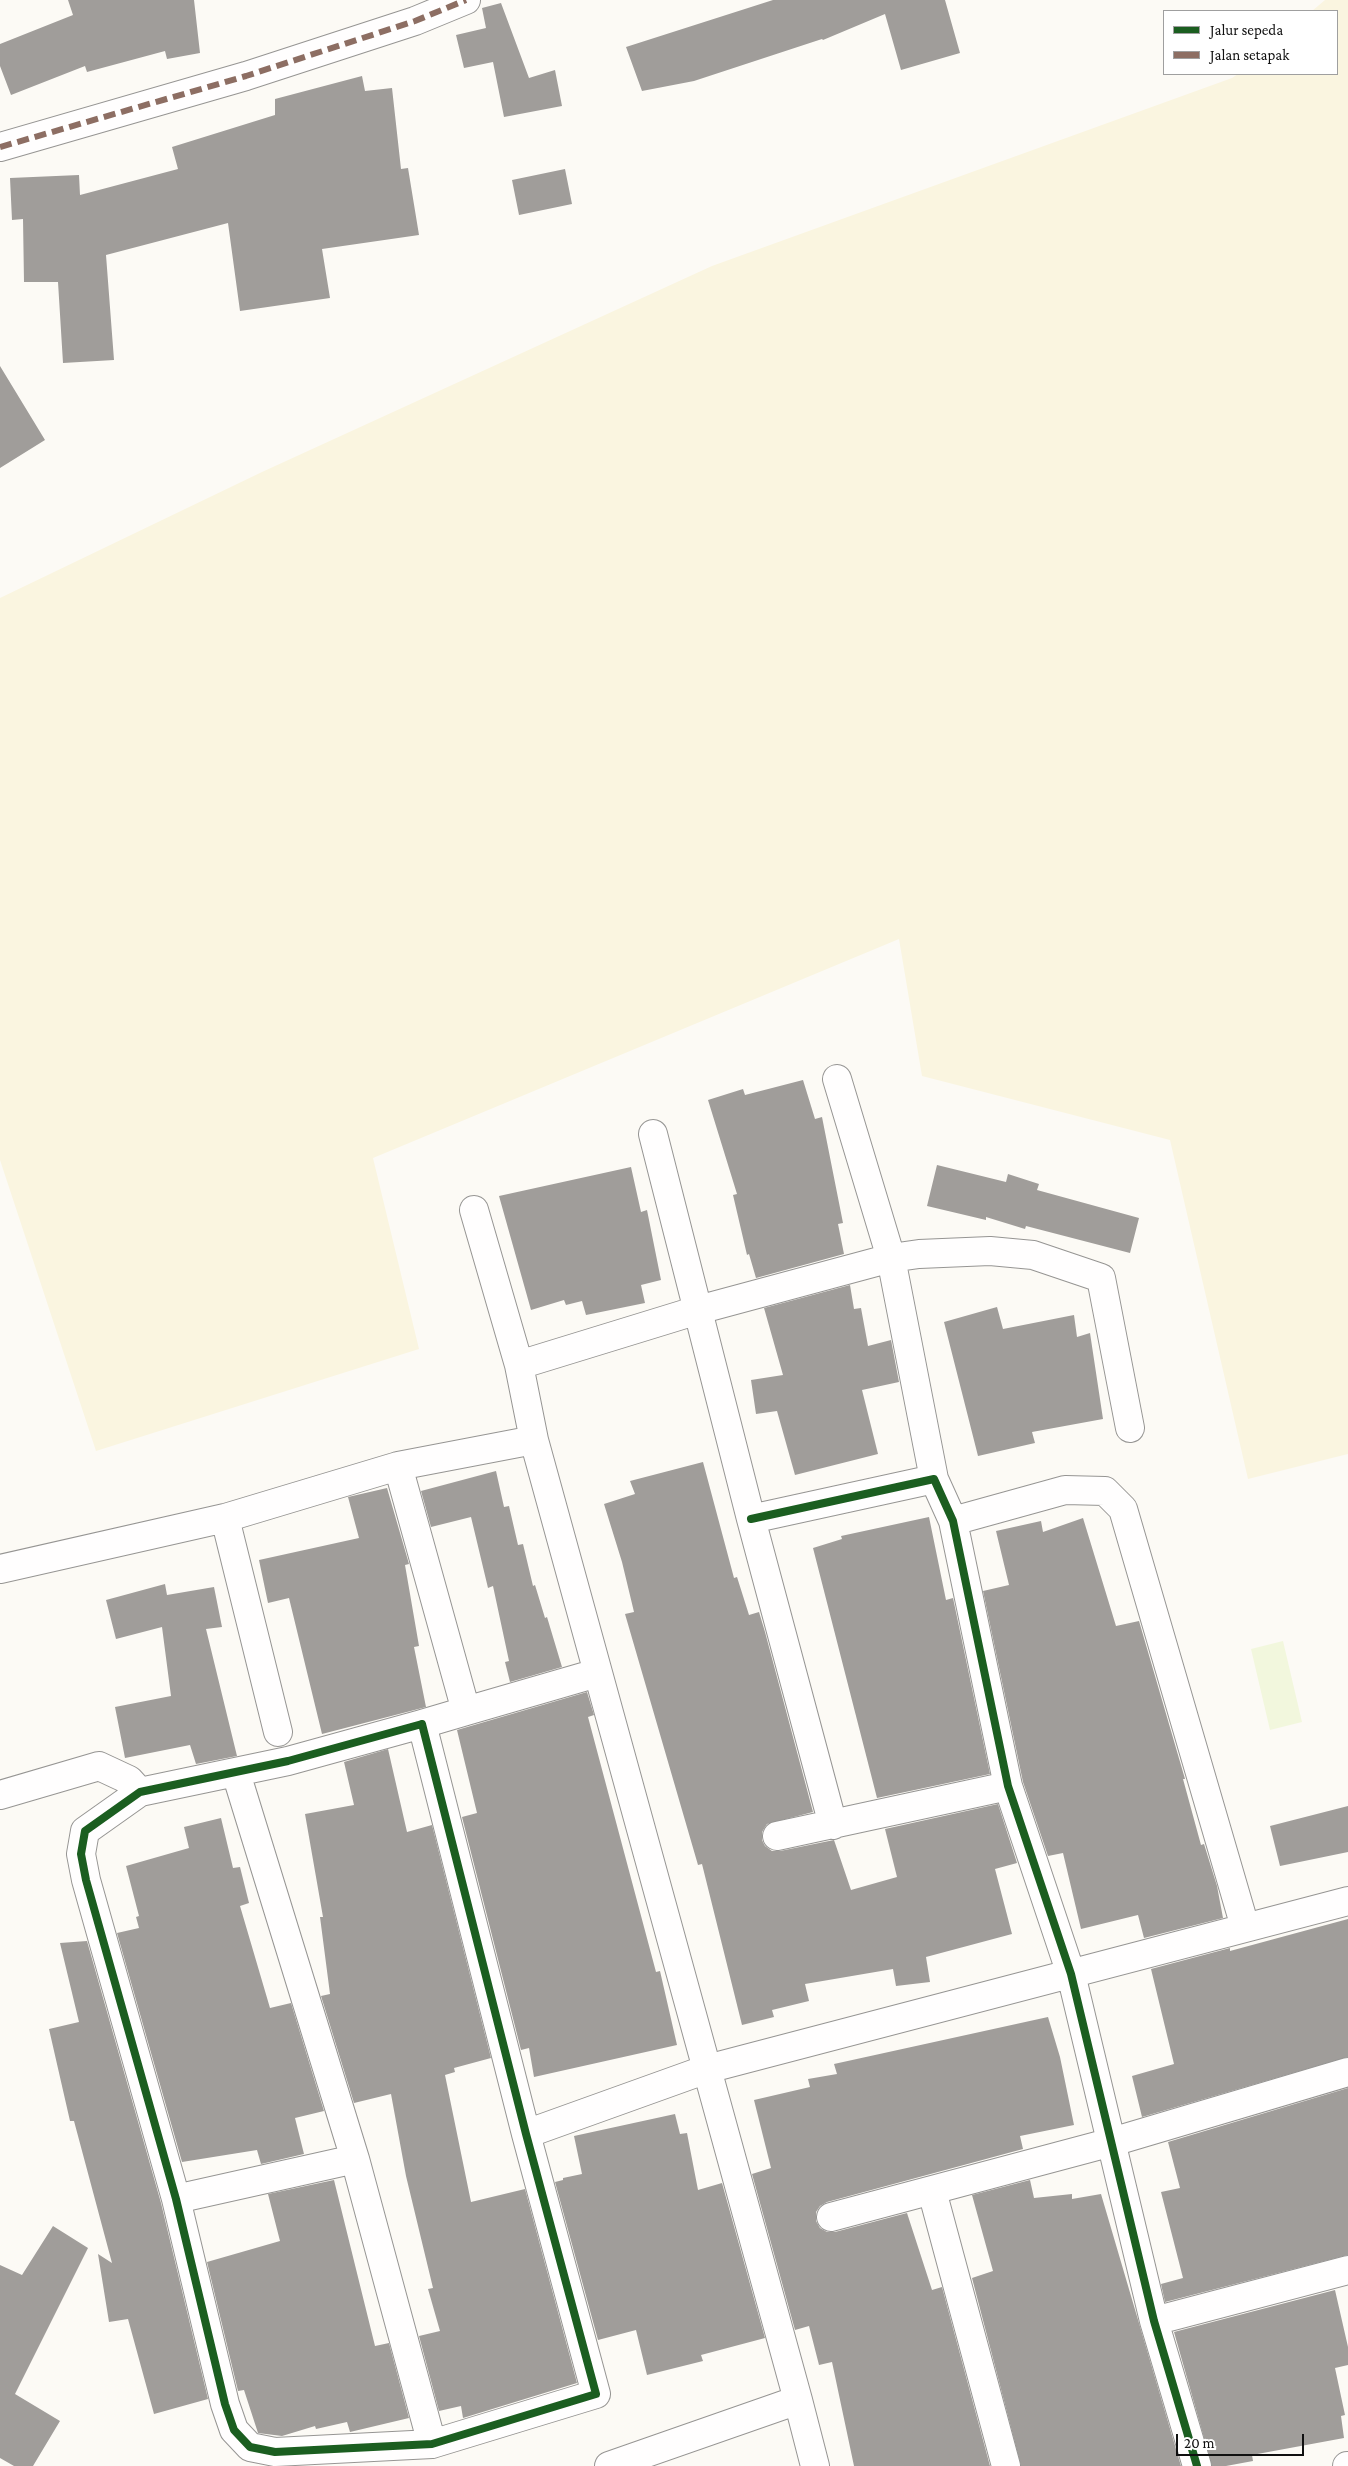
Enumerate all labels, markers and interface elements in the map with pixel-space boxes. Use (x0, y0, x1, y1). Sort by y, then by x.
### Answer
legend (1163, 10, 1338, 75)
text: Jalur sepeda (1210, 22, 1283, 38)
text: Jalan setapak (1210, 47, 1289, 63)
scale bar (1178, 2424, 1306, 2456)
text: 20 m (1184, 2435, 1215, 2451)

